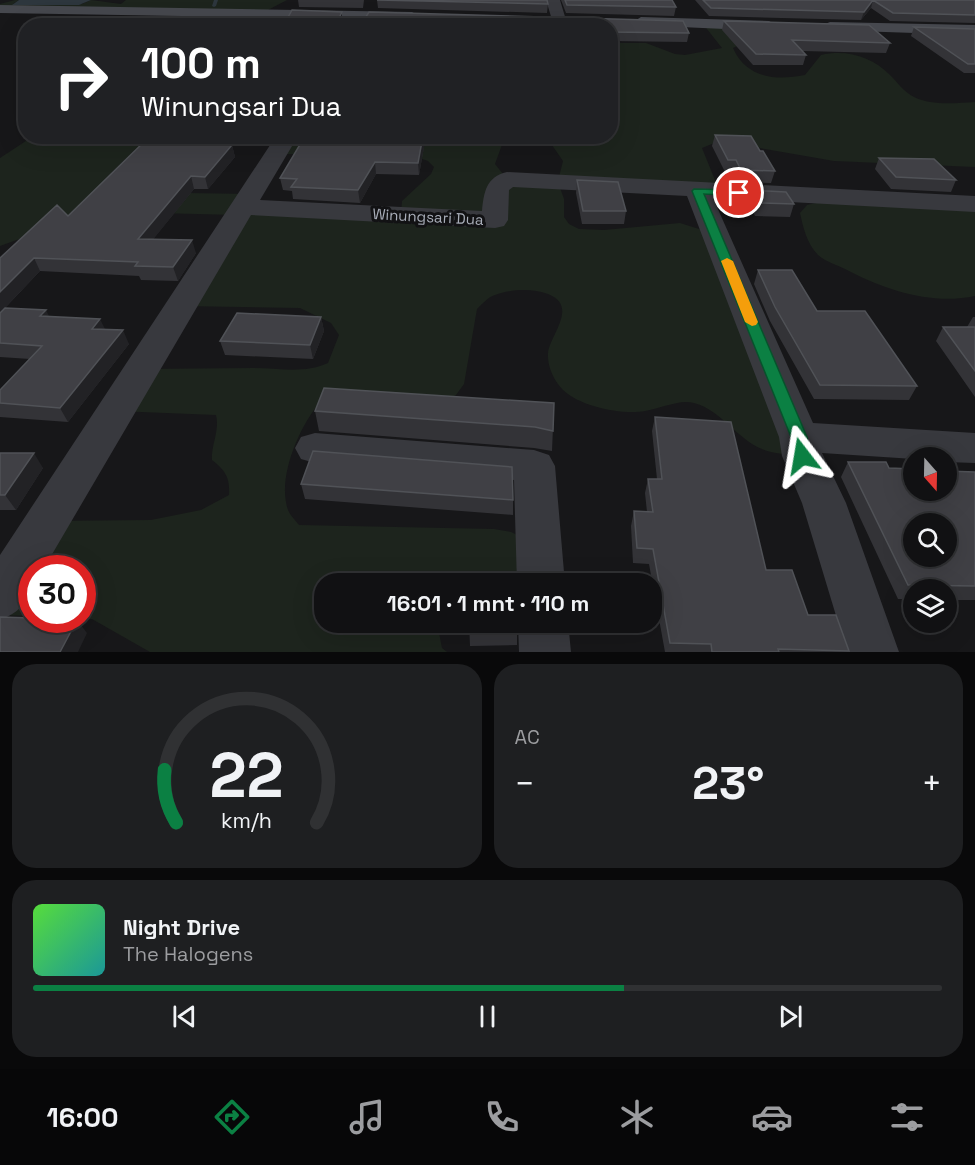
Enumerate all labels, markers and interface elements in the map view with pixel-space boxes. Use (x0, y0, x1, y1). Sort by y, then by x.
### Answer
text: 100 m (141, 37, 261, 90)
icon: right (42, 42, 120, 120)
text: Winungsari Dua (141, 89, 341, 124)
pin (713, 167, 764, 218)
icon: arrive (722, 176, 755, 209)
street label: Winungsari Dua (372, 204, 484, 229)
position arrow (770, 424, 834, 488)
north arrow (903, 447, 957, 501)
map controls (903, 447, 957, 633)
button: search (903, 513, 957, 567)
speed limit sign: 30 (18, 555, 96, 633)
button: layers (903, 579, 957, 633)
text: 16:01 · 1 mnt · 110 m (387, 589, 589, 617)
text: AC (515, 724, 540, 750)
text: 22 (210, 736, 284, 815)
text: 23° (692, 755, 764, 812)
text: − (515, 763, 535, 805)
text: + (922, 763, 942, 805)
text: km/h (221, 807, 272, 834)
text: Night Drive (123, 913, 240, 941)
text: The Halogens (123, 941, 253, 967)
icon: previous (168, 1000, 201, 1033)
icon: pause (471, 1000, 504, 1033)
icon: next (774, 1000, 807, 1033)
icon: directions (211, 1096, 253, 1138)
icon: music (346, 1096, 388, 1138)
icon: phone (481, 1096, 523, 1138)
icon: climate (616, 1096, 658, 1138)
icon: car (751, 1096, 793, 1138)
icon: filters (886, 1096, 928, 1138)
text: 16:00 (47, 1100, 118, 1135)

